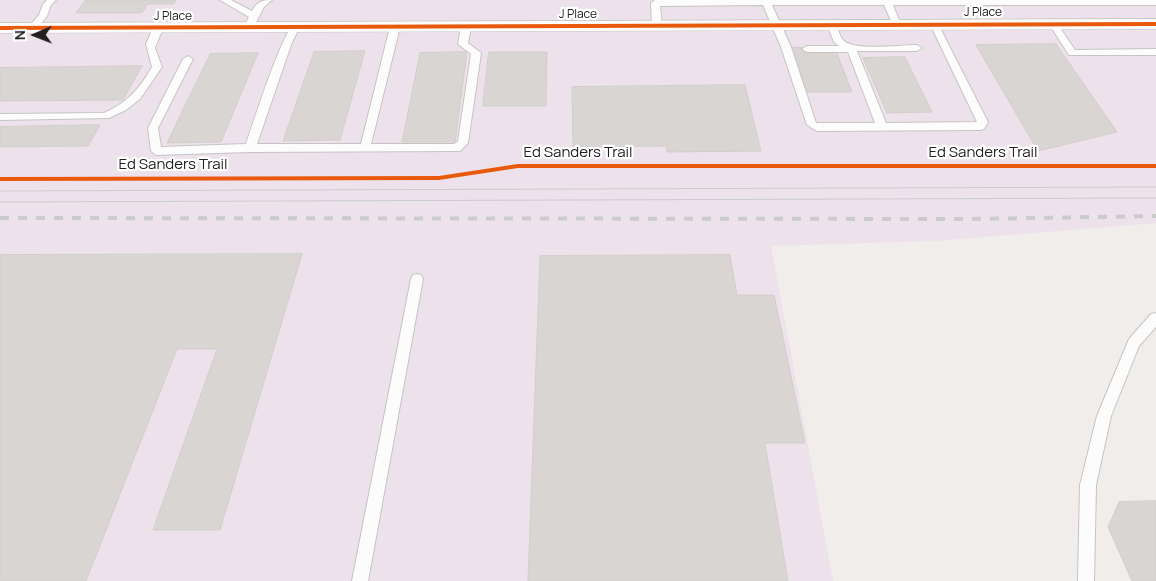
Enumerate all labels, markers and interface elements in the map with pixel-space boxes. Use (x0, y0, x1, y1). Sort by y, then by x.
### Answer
street label: J Place (964, 6, 1002, 20)
street label: J Place (559, 8, 597, 22)
north arrow (10, 10, 60, 60)
street label: J Place (154, 10, 192, 24)
text: N (10, 30, 29, 40)
street label: Ed Sanders Trail (523, 144, 633, 162)
street label: Ed Sanders Trail (928, 144, 1038, 162)
street label: Ed Sanders Trail (118, 156, 228, 174)

